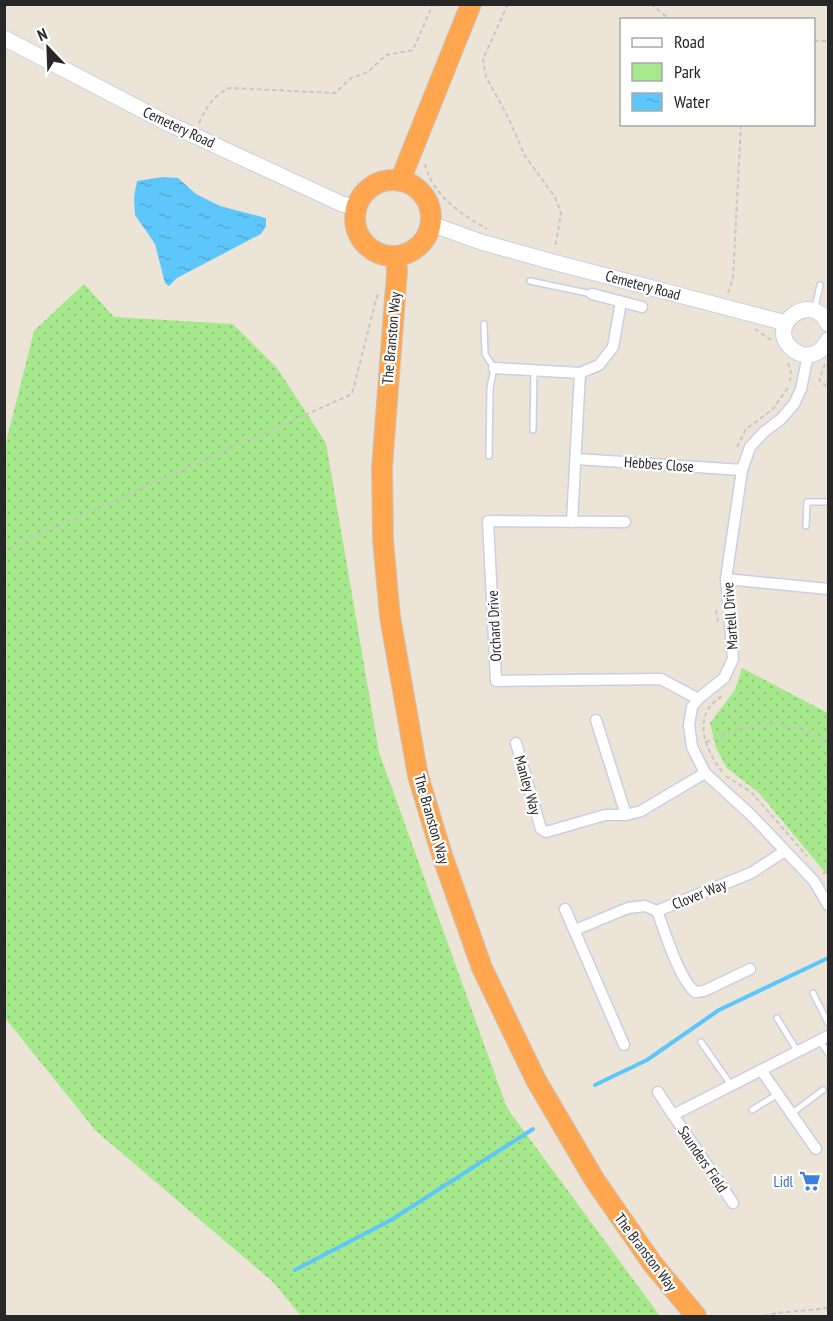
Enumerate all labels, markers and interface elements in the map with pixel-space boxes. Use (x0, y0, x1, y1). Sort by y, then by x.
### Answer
north arrow (18, 18, 78, 78)
legend (620, 18, 815, 126)
text: N (34, 23, 50, 45)
text: Road (674, 30, 705, 53)
text: Park (674, 60, 701, 83)
text: Water (674, 90, 710, 113)
street label: Cemetery Road (140, 102, 218, 152)
street label: Cemetery Road (603, 266, 683, 304)
street label: The Branston Way (377, 291, 405, 385)
street label: Hebbes Close (624, 452, 694, 476)
street label: Martell Drive (718, 582, 742, 650)
street label: Orchard Drive (483, 590, 505, 662)
street label: Manley Way (510, 753, 546, 817)
street label: The Branston Way (410, 772, 454, 867)
street label: Clover Way (669, 874, 729, 913)
street label: Saunders Field (674, 1122, 732, 1196)
supermarket icon: Lidl (798, 1169, 822, 1193)
place label: Lidl (774, 1172, 793, 1191)
street label: The Branston Way (611, 1209, 682, 1295)

